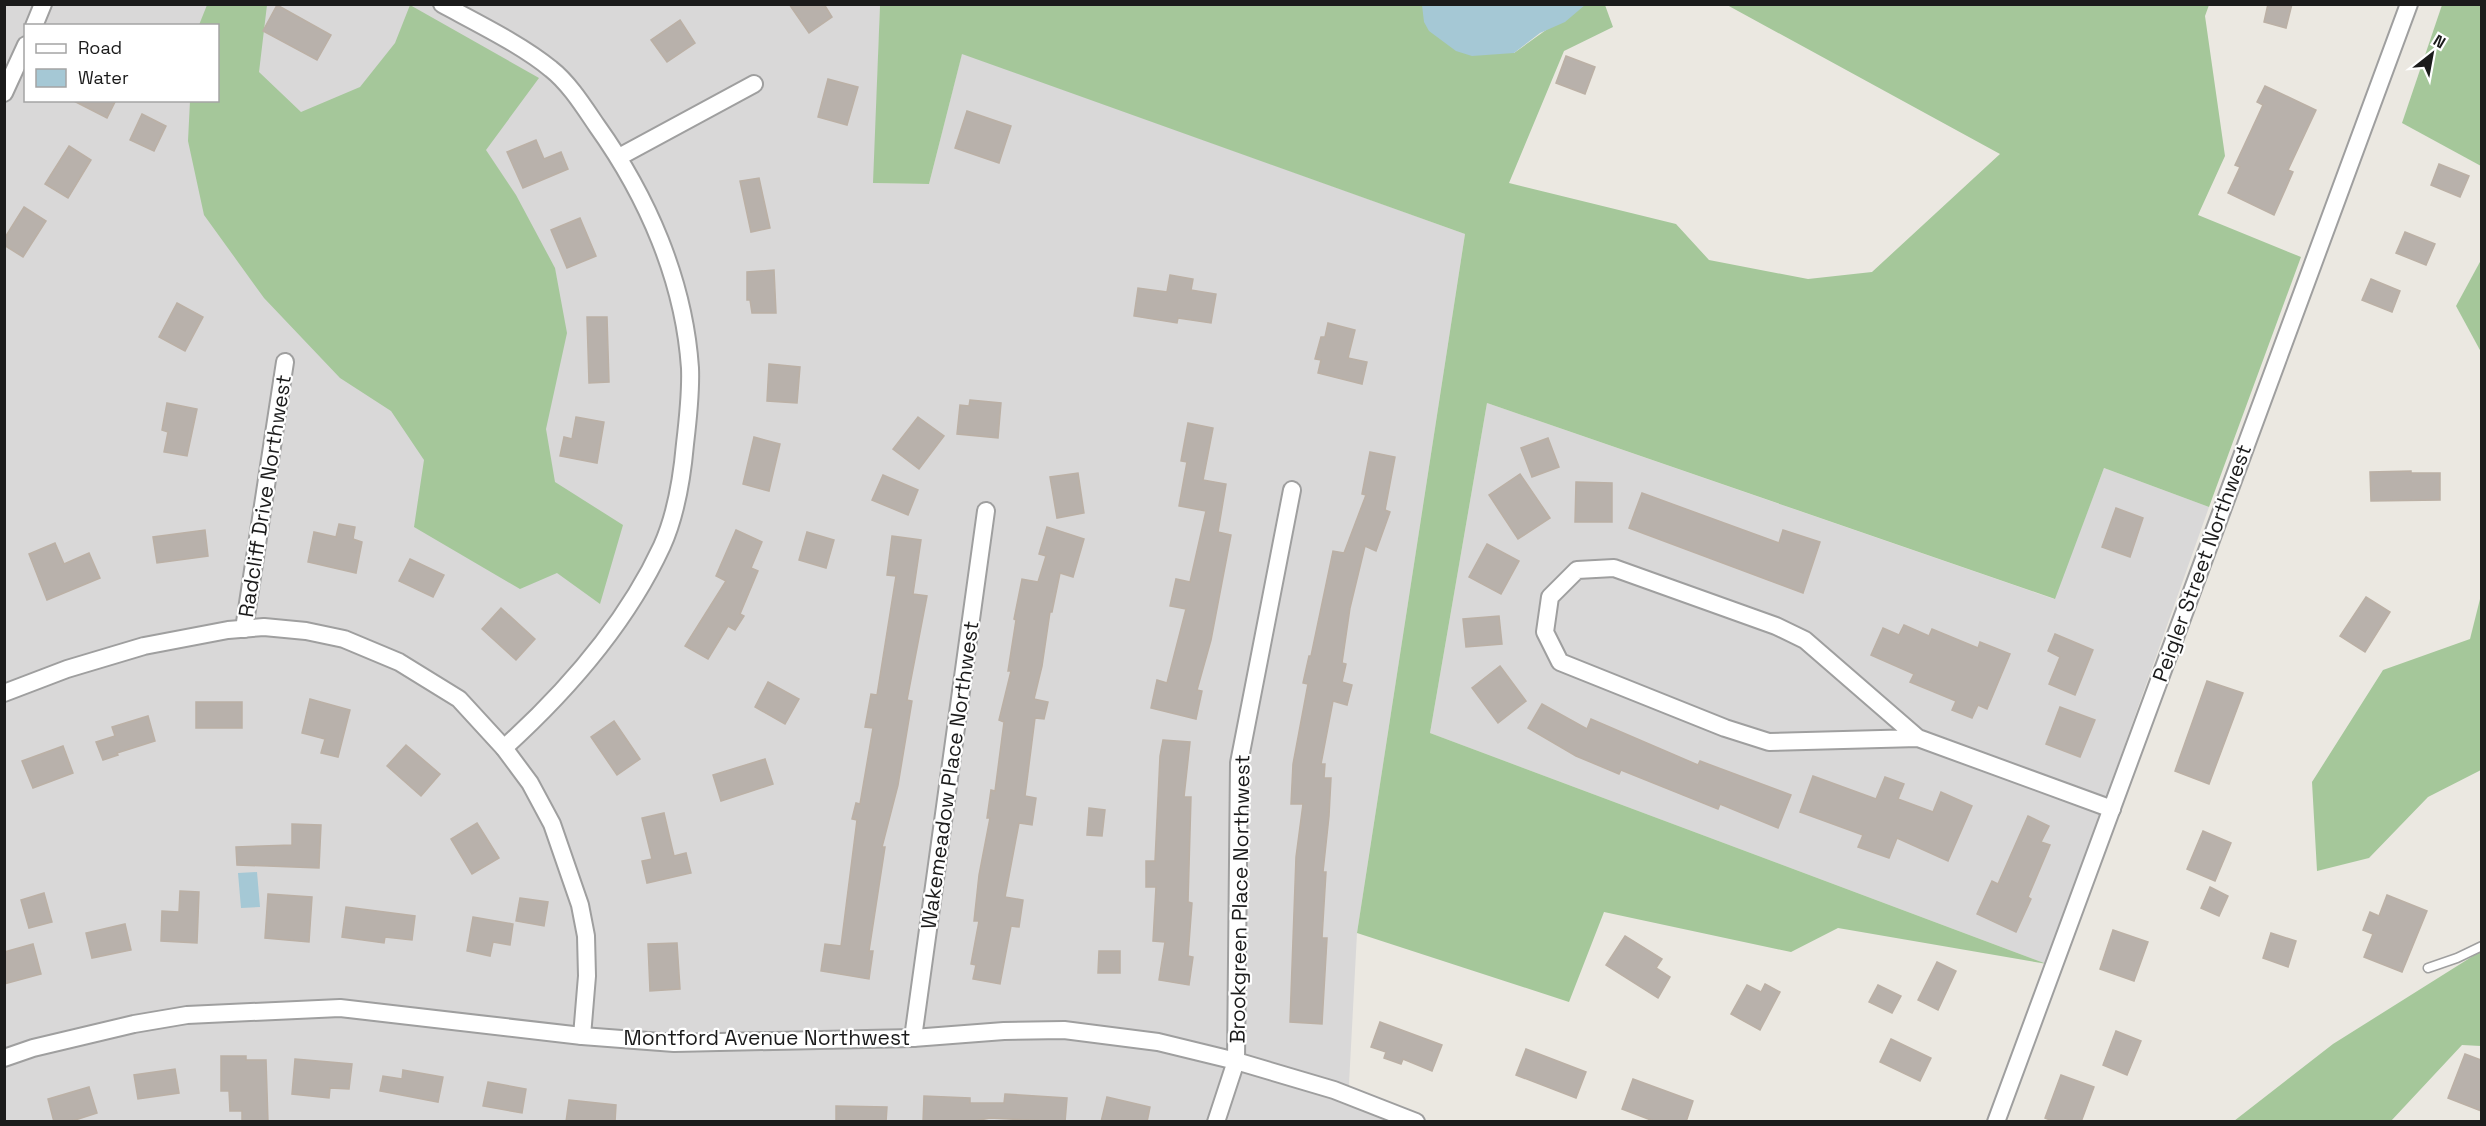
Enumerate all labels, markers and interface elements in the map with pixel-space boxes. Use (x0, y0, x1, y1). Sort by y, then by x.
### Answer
legend (24, 24, 219, 102)
north arrow (2402, 24, 2462, 84)
text: N (2429, 30, 2449, 53)
text: Road (78, 36, 122, 59)
text: Water (78, 66, 129, 89)
street label: Radcliff Drive Northwest (232, 373, 297, 619)
street label: Peigler Street Northwest (2146, 440, 2257, 685)
street label: Wakemeadow Place Northwest (914, 619, 985, 931)
street label: Brookgreen Place Northwest (1223, 754, 1256, 1044)
street label: Montford Avenue Northwest (623, 1024, 911, 1051)

